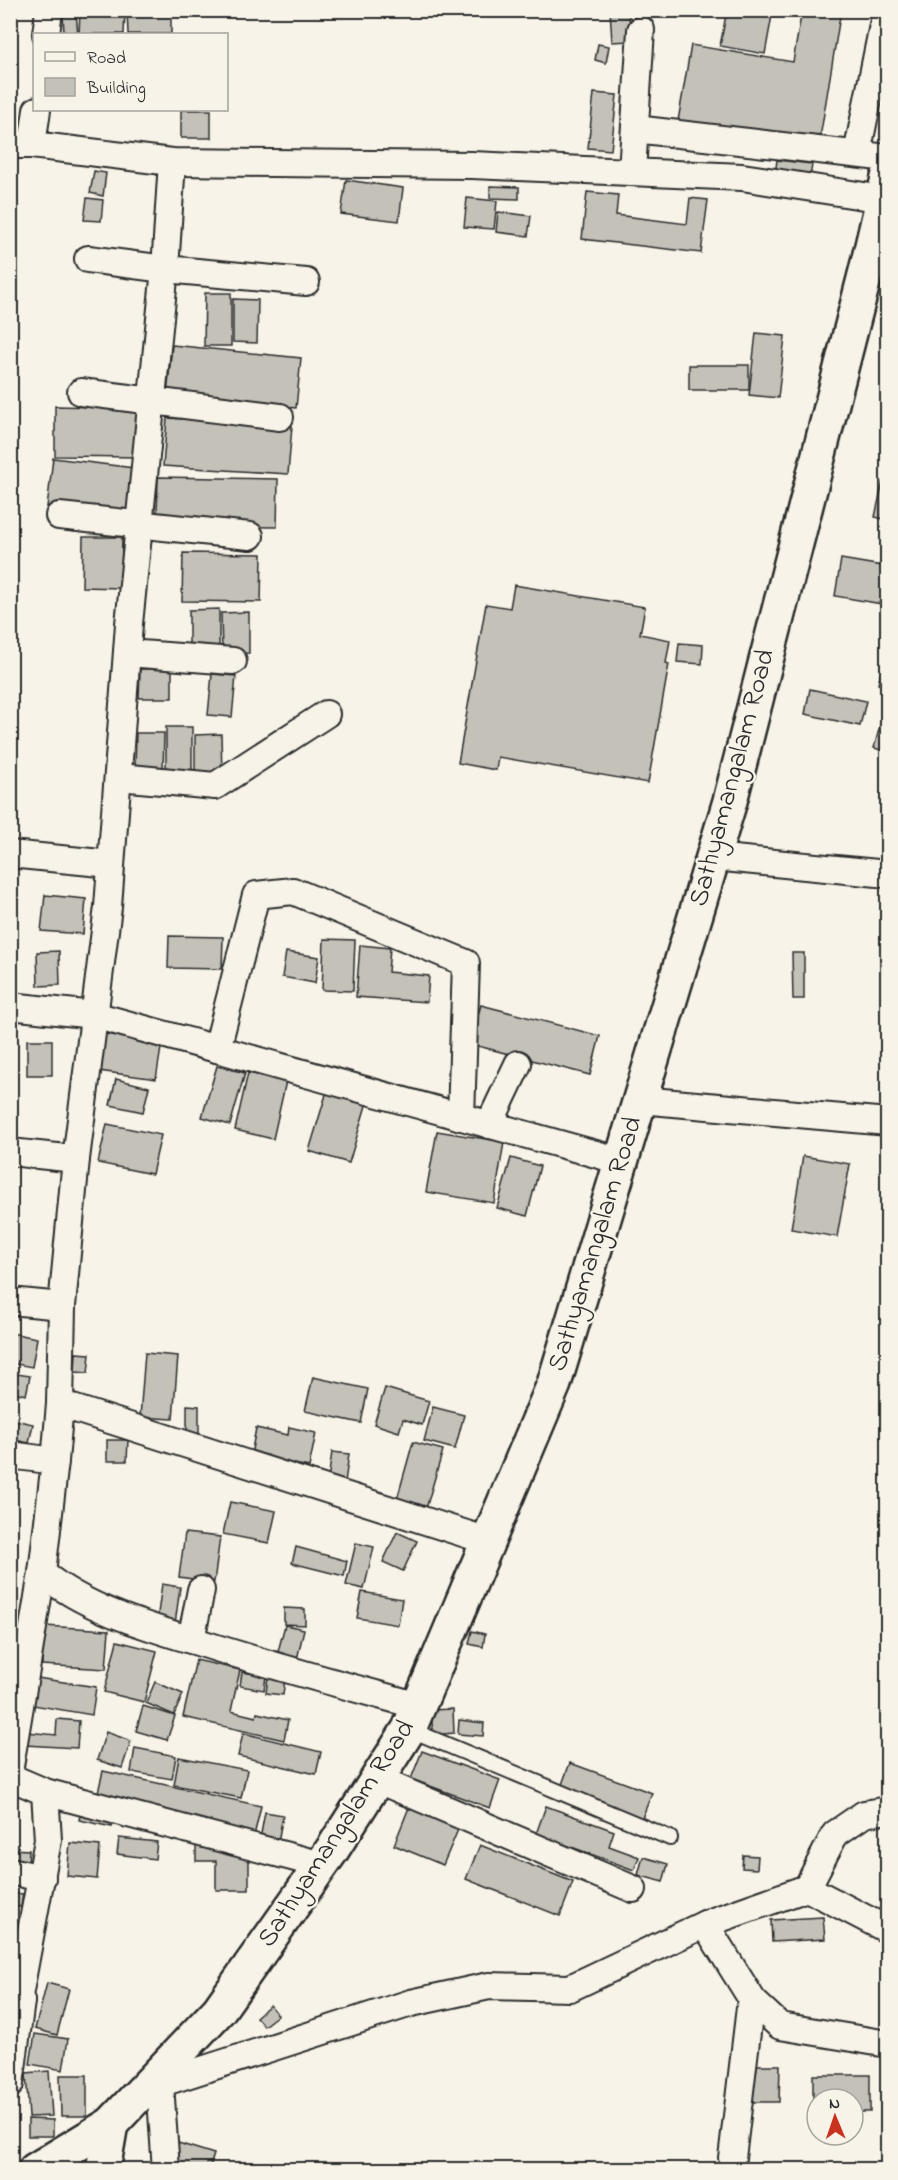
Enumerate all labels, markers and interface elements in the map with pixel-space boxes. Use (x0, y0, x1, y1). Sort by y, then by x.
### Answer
legend (33, 33, 228, 111)
text: Road (87, 46, 126, 72)
text: Building (86, 76, 146, 103)
street label: Sathyamangalam Road (680, 645, 786, 911)
street label: Sathyamangalam Road (539, 1112, 653, 1376)
street label: Sathyamangalam Road (249, 1712, 425, 1956)
north arrow (805, 2087, 865, 2147)
text: N (829, 2092, 841, 2116)

